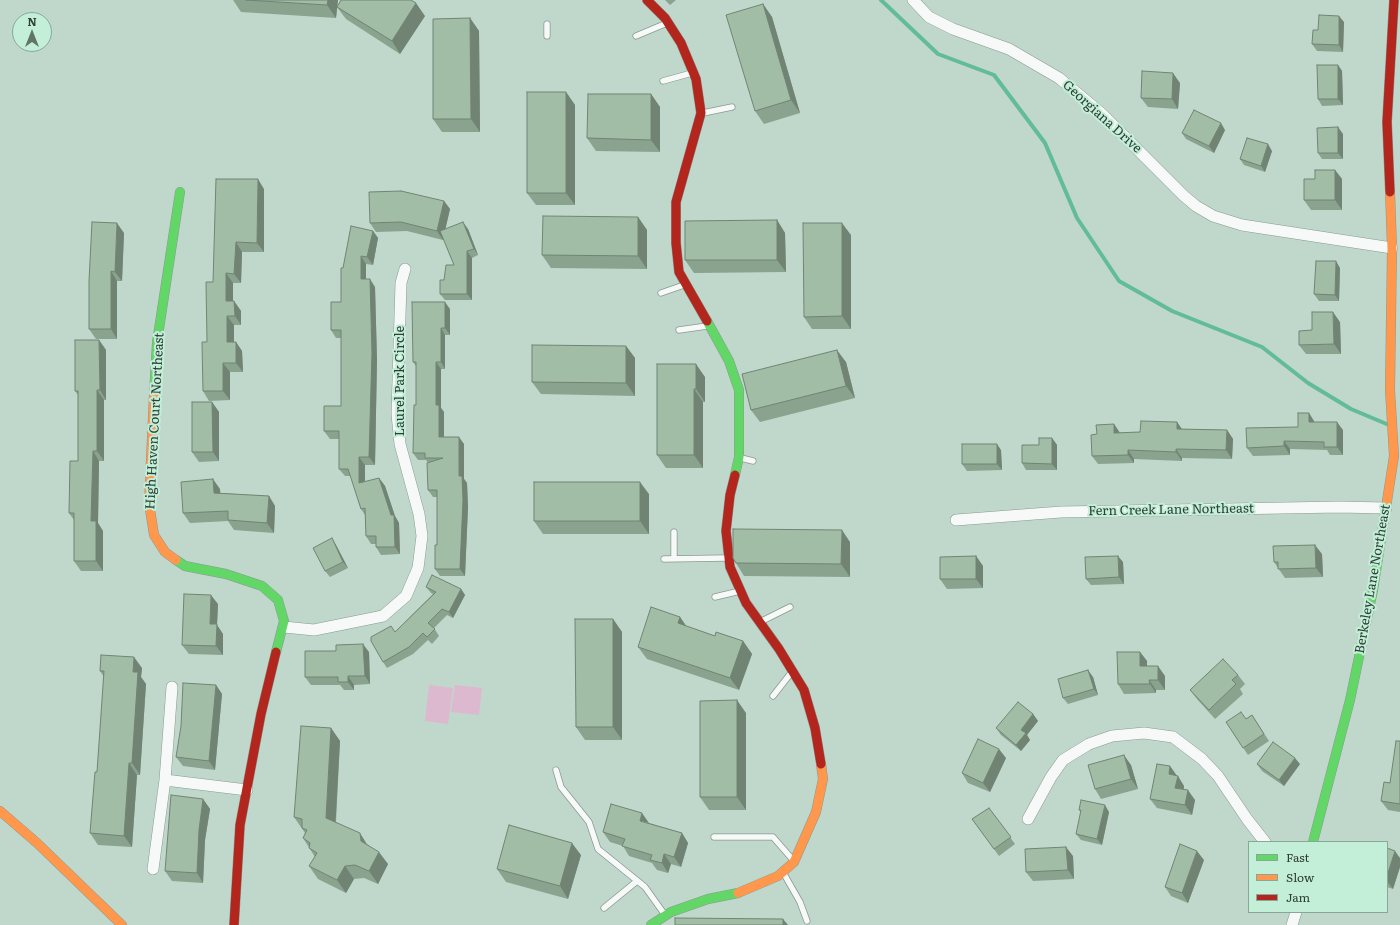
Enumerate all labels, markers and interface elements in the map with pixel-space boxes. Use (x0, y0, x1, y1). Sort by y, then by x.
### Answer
north arrow (12, 12, 52, 52)
text: N (27, 13, 37, 29)
street label: Georgiana Drive (1059, 77, 1145, 157)
street label: Laurel Park Circle (392, 326, 408, 436)
street label: High Haven Court Northeast (143, 332, 167, 510)
street label: Fern Creek Lane Northeast (1088, 501, 1254, 519)
street label: Berkeley Lane Northeast (1352, 503, 1394, 655)
legend (1248, 841, 1388, 913)
text: Fast (1286, 848, 1309, 866)
text: Slow (1286, 868, 1314, 886)
text: Jam (1286, 888, 1310, 906)

